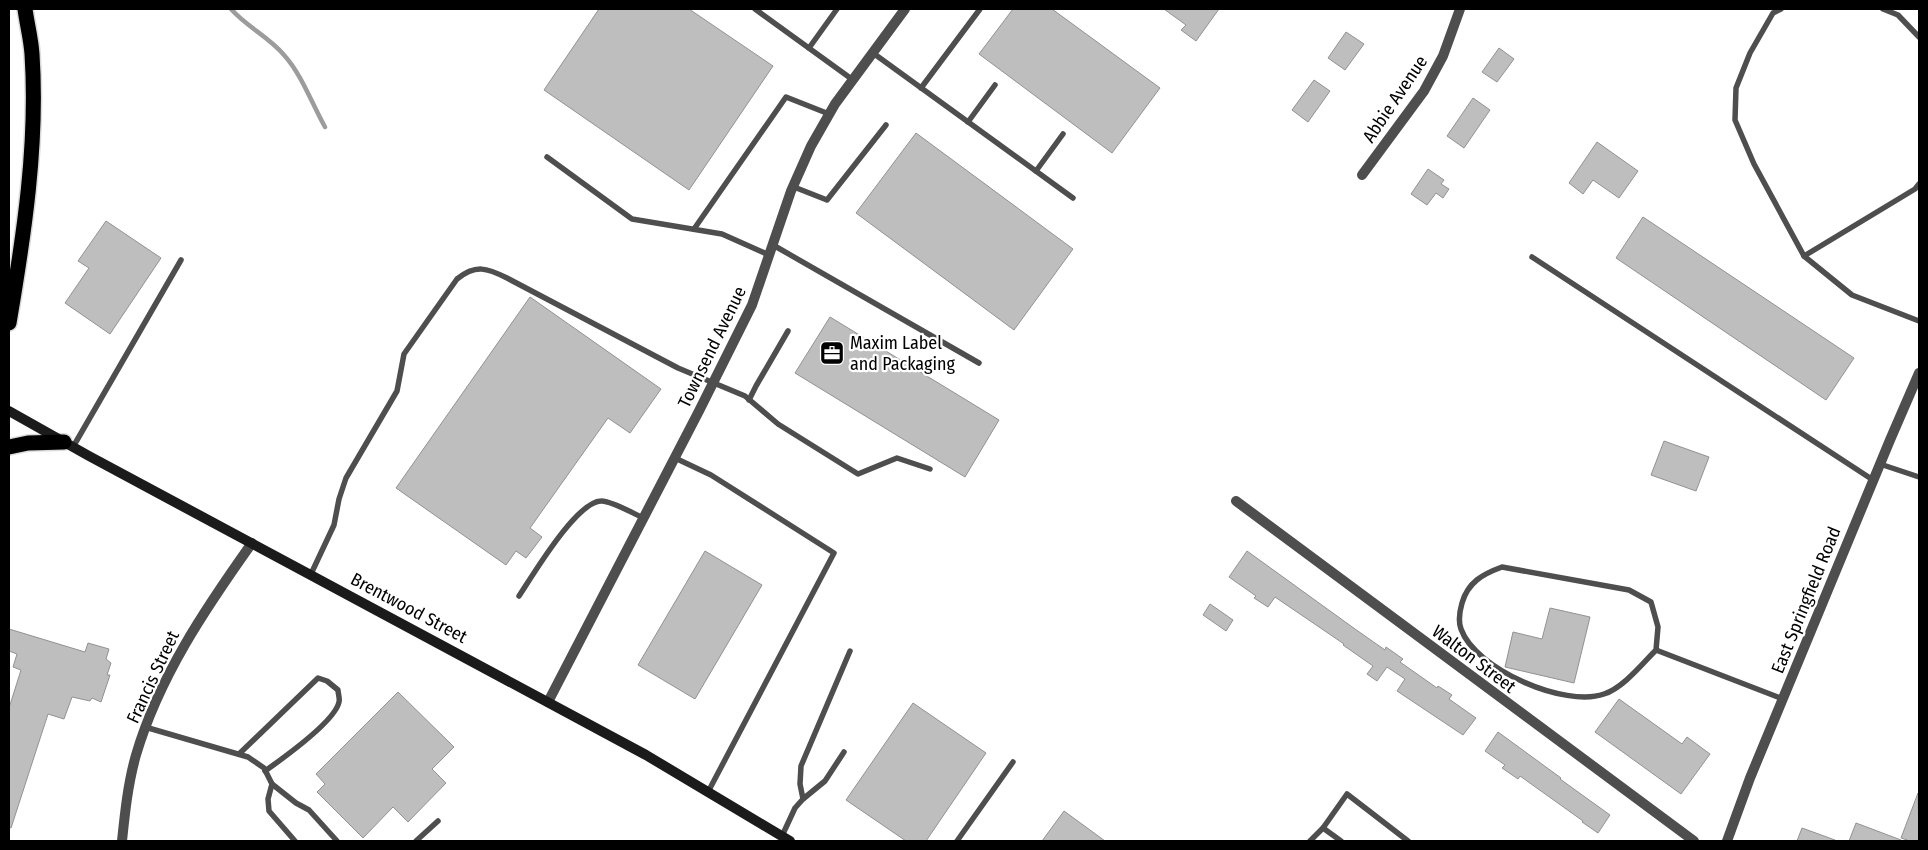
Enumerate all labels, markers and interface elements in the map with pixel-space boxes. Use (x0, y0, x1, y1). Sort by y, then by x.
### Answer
street label: Abbie Avenue (1358, 51, 1432, 147)
street label: Townsend Avenue (673, 283, 751, 411)
place label: Maxim Label and Packaging (850, 332, 955, 375)
office icon: Maxim Label and Packaging (819, 340, 845, 366)
street label: East Springfield Road (1767, 523, 1845, 677)
street label: Brentwood Street (347, 568, 471, 648)
street label: Walton Street (1428, 620, 1520, 698)
street label: Francis Street (122, 627, 184, 727)

